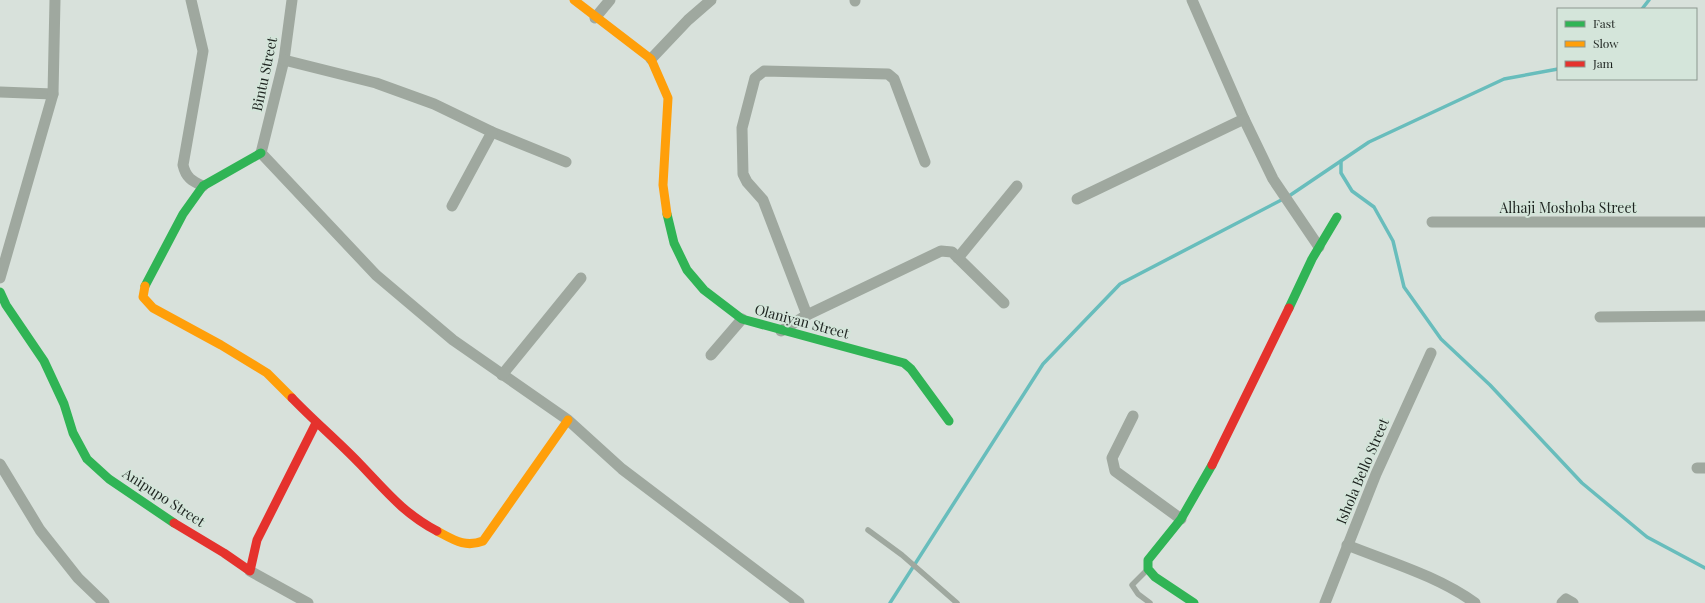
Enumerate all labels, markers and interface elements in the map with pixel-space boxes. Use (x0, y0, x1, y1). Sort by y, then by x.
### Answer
legend (1557, 8, 1697, 80)
text: Fast (1593, 15, 1616, 31)
street label: Bintu Street (247, 34, 281, 113)
text: Slow (1593, 35, 1619, 51)
text: Jam (1592, 55, 1614, 71)
street label: Alhaji Moshoba Street (1499, 198, 1637, 217)
street label: Olaniyan Street (753, 299, 852, 343)
street label: Ishola Bello Street (1331, 414, 1393, 527)
street label: Anipupo Street (118, 463, 210, 531)

